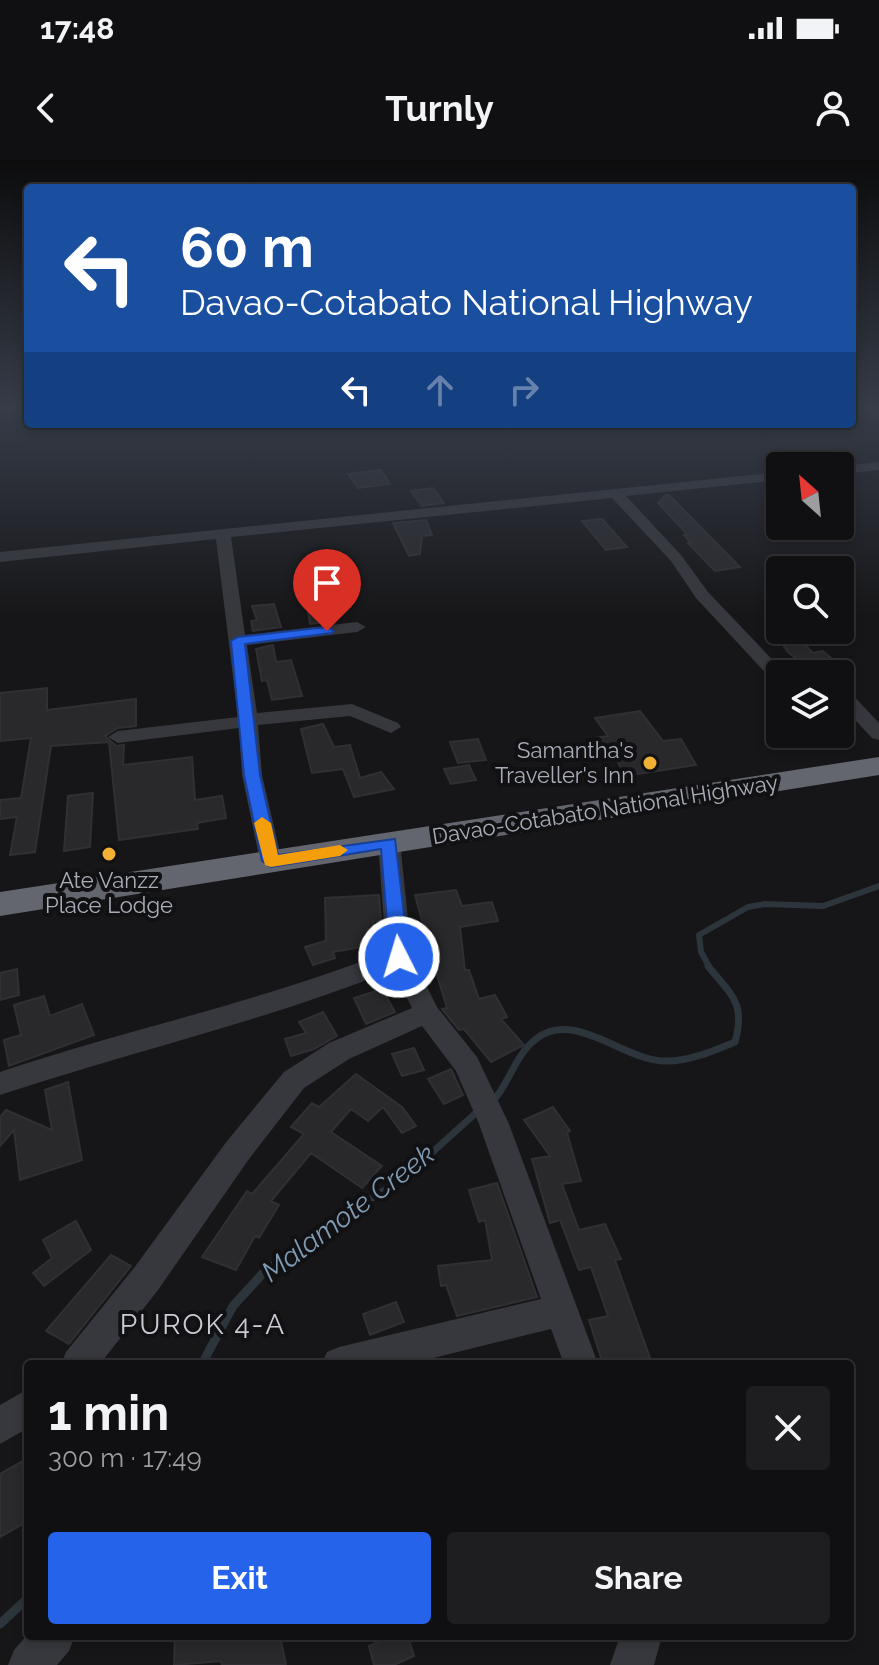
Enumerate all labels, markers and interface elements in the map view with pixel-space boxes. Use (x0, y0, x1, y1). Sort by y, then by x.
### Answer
text: 17:48 (40, 11, 114, 46)
icon: back (24, 86, 68, 130)
icon: person (811, 86, 855, 130)
text: Turnly (385, 87, 494, 129)
text: 60 m (180, 214, 314, 280)
icon: left (48, 216, 152, 320)
text: Davao-Cotabato National Highway (180, 281, 753, 323)
icon: left (334, 368, 378, 412)
icon: ahead (418, 368, 462, 412)
icon: right (502, 368, 546, 412)
north arrow (766, 452, 854, 540)
map controls (766, 452, 854, 748)
pin (293, 549, 361, 631)
button: search (766, 556, 854, 644)
icon: arrive (305, 561, 349, 605)
button: layers (766, 660, 854, 748)
place label: Samantha's Traveller's Inn (495, 737, 634, 788)
marker: Samantha's Traveller's Inn (641, 754, 659, 772)
street label: Davao-Cotabato National Highway (430, 769, 780, 849)
marker: Ate Vanzz Place Lodge (100, 845, 118, 863)
place label: Ate Vanzz Place Lodge (45, 867, 173, 918)
position arrow (357, 915, 441, 999)
water label: Malamote Creek (255, 1137, 441, 1289)
district label: PUROK 4-A (120, 1308, 286, 1341)
text: 1 min (48, 1385, 169, 1441)
button: close (746, 1386, 830, 1470)
text: 300 m · 17:49 (48, 1443, 202, 1473)
button: Exit (48, 1532, 431, 1624)
button: Share (447, 1532, 830, 1624)

